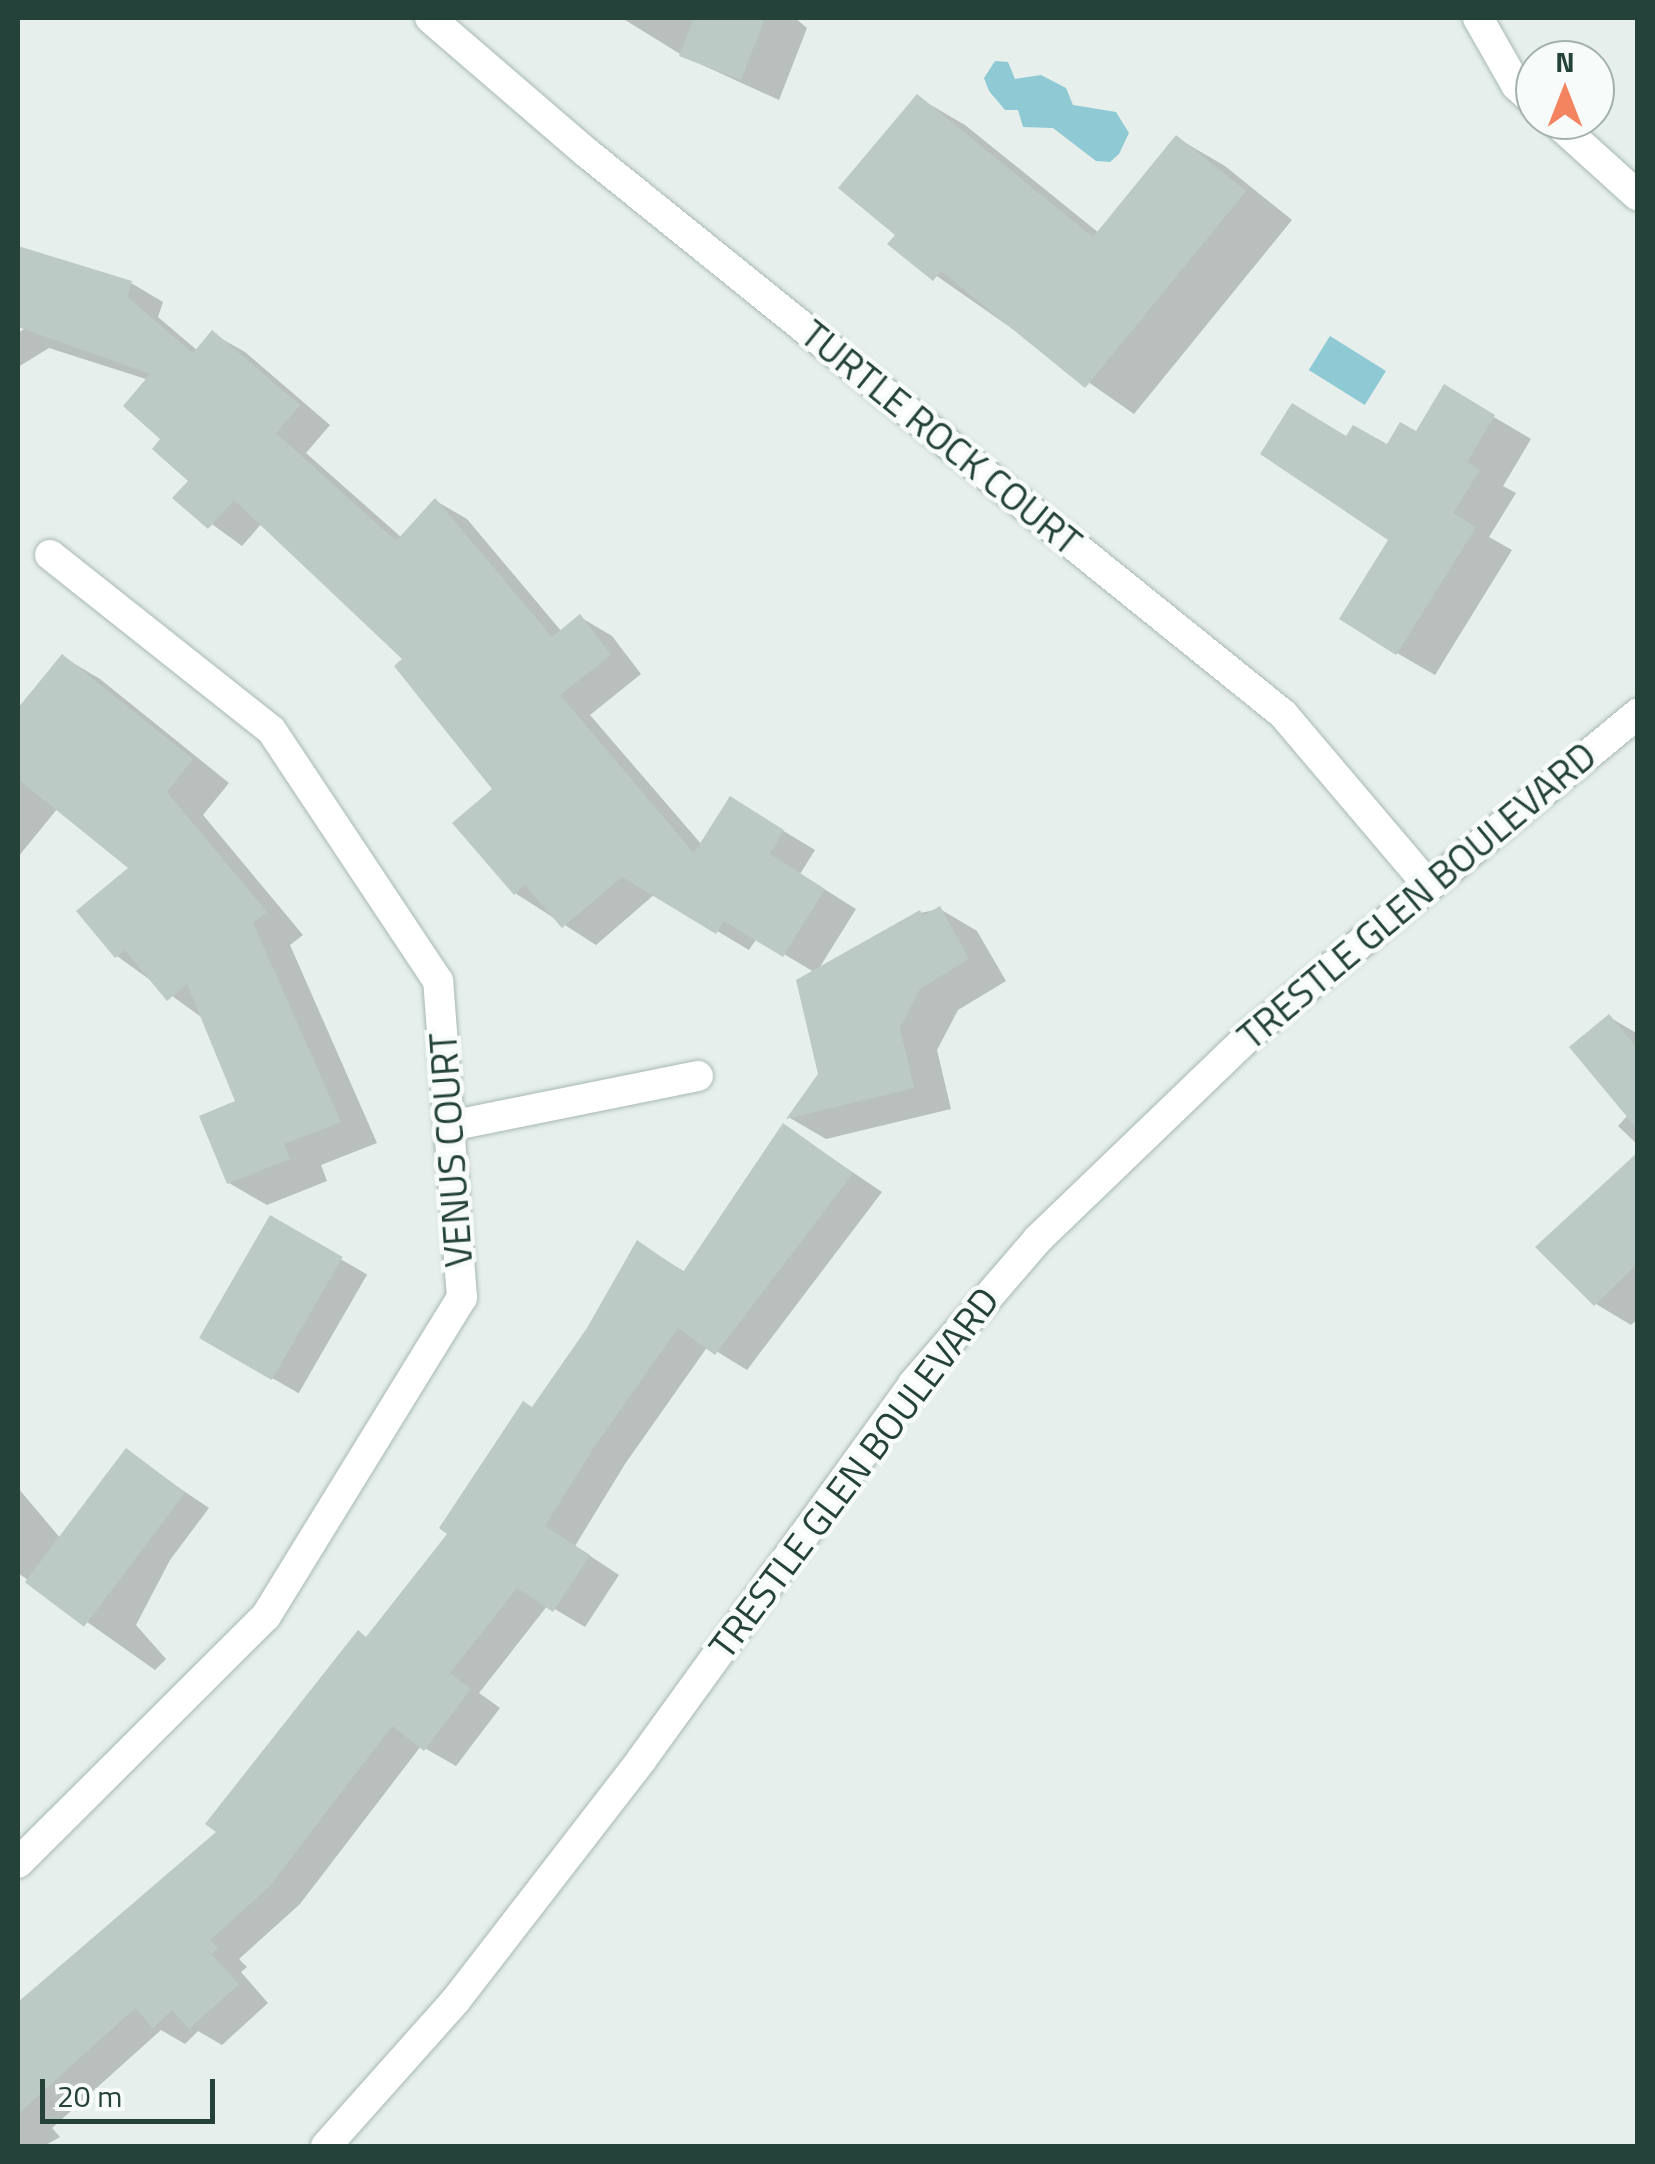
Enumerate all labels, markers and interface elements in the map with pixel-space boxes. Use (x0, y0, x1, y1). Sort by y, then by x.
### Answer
north arrow (1515, 40, 1615, 140)
text: N (1555, 40, 1575, 83)
street label: TURTLE ROCK COURT (792, 311, 1090, 565)
street label: TRESTLE GLEN BOULEVARD (1229, 733, 1605, 1059)
street label: VENUS COURT (420, 1031, 482, 1269)
street label: TRESTLE GLEN BOULEVARD (700, 1278, 1008, 1668)
scale bar (45, 2059, 220, 2121)
text: 20 m (57, 2073, 122, 2119)

